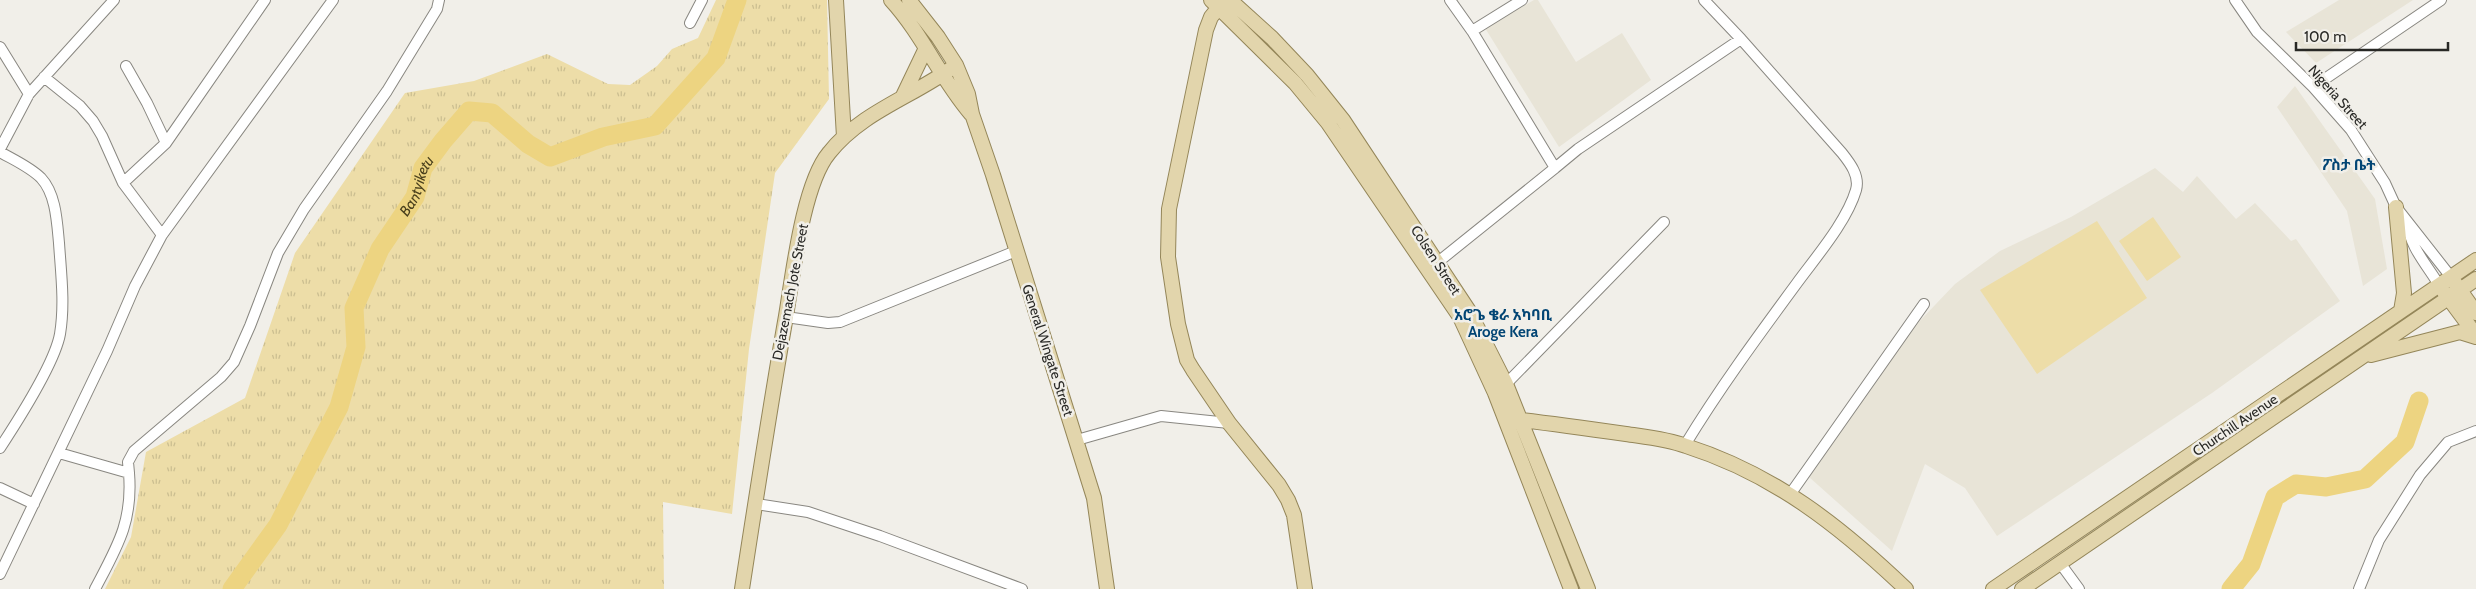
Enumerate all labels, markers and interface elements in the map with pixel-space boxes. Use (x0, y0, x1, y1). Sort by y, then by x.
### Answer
scale bar (2296, 20, 2448, 52)
text: 100 m (2304, 28, 2346, 46)
street label: Nigeria Street (2305, 61, 2372, 133)
water label: Bantyiketu (396, 152, 438, 220)
district label: ፖስታ ቤት (2323, 156, 2376, 174)
street label: Dejazemach Jote Street (768, 222, 812, 362)
street label: Colsen Street (1407, 222, 1465, 298)
street label: General Wingate Street (1018, 282, 1078, 418)
district label: አሮጌ ቄራ አካባቢ Aroge Kera (1454, 306, 1553, 341)
street label: Churchill Avenue (2189, 390, 2281, 460)

